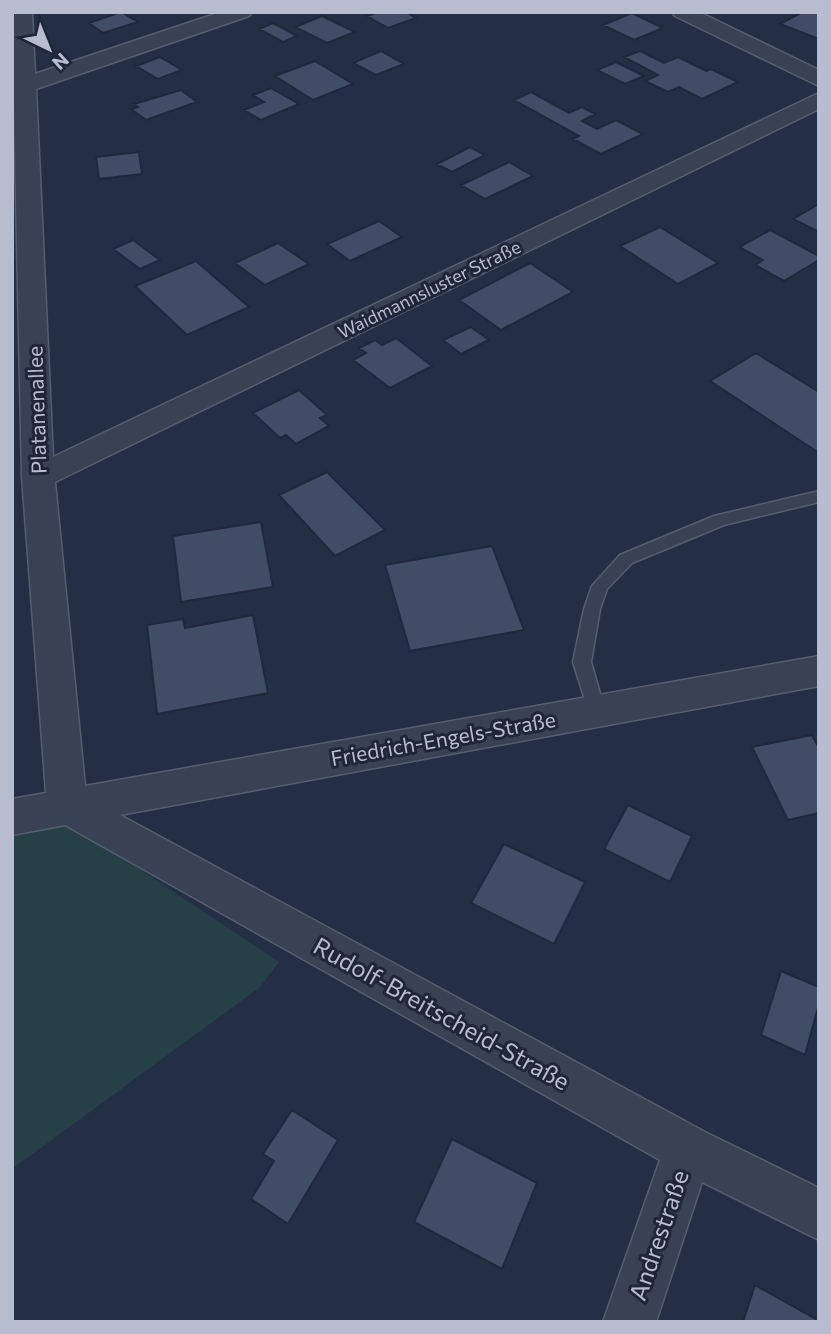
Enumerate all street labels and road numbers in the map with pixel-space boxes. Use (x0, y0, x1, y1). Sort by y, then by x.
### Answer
street label: Waidmannsluster Straße (334, 235, 524, 343)
street label: Platanenallee (21, 346, 51, 474)
street label: Friedrich-Engels-Straße (329, 706, 557, 770)
street label: Rudolf-Breitscheid-Straße (309, 930, 575, 1096)
street label: Andrestraße (622, 1166, 694, 1304)

